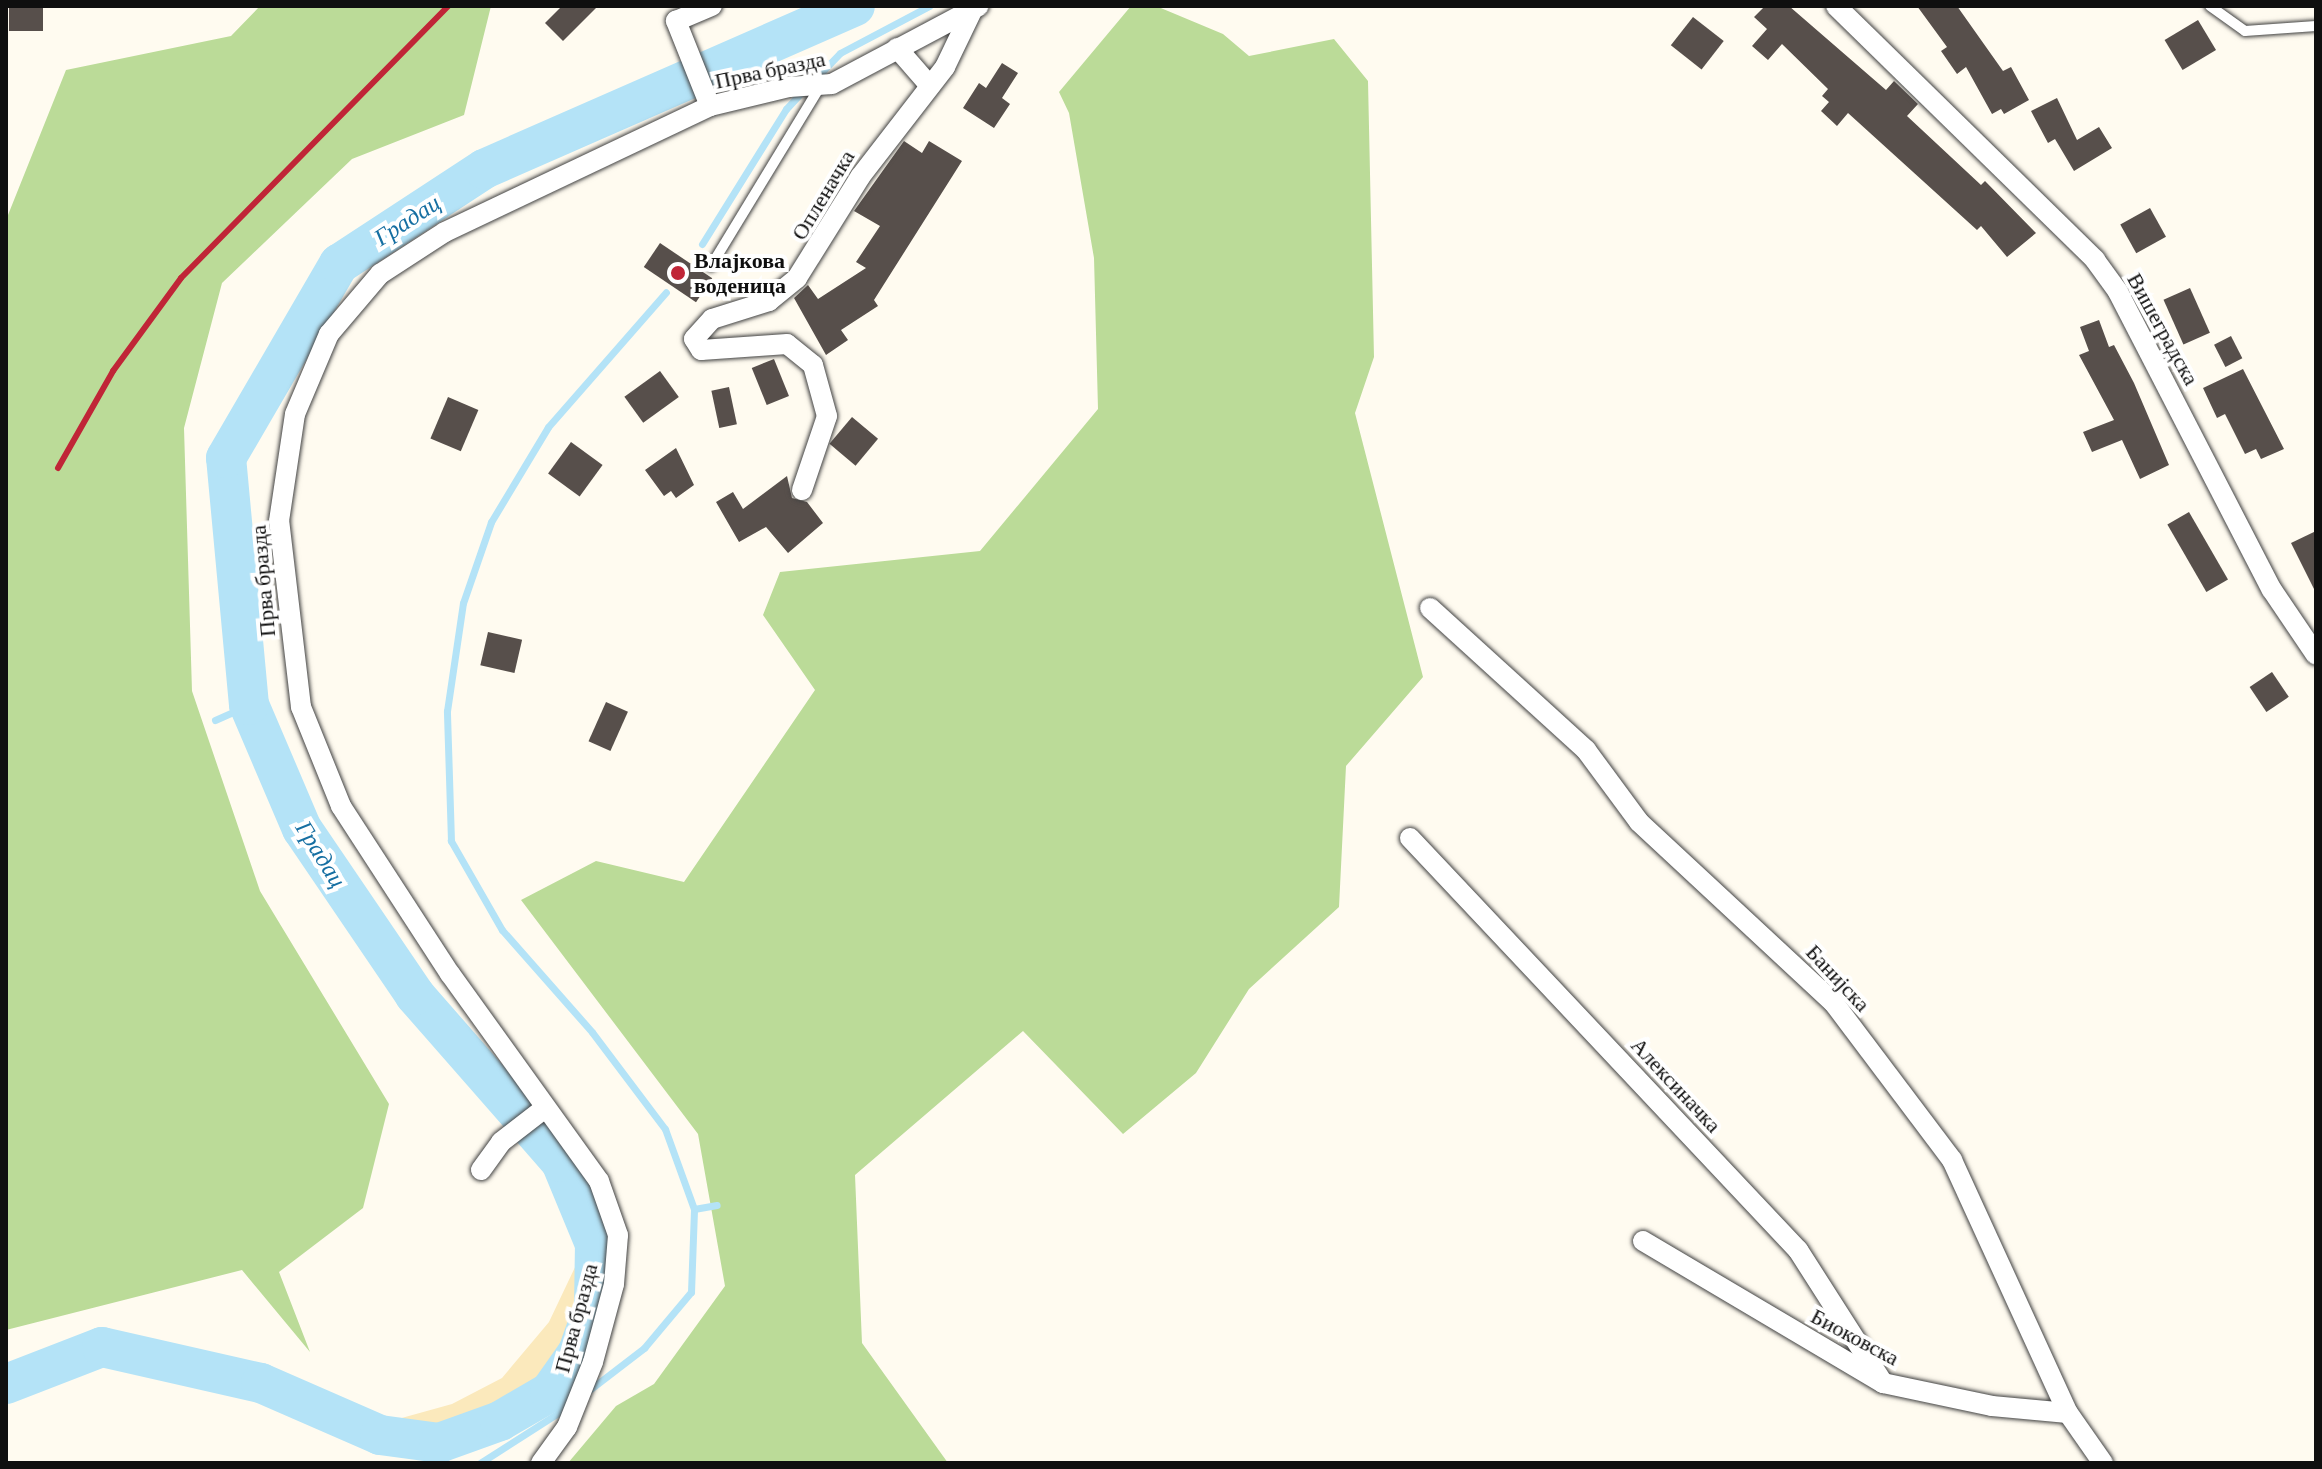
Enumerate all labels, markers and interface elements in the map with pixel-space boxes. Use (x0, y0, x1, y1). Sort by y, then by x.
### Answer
street label: Прва бразда (712, 45, 828, 95)
street label: Опленачка (786, 145, 860, 245)
water label: Градац (368, 188, 446, 252)
place label: Влајкова воденица (694, 247, 786, 298)
marker: Влајкова воденица (669, 264, 687, 282)
street label: Вишеградска (2121, 268, 2205, 390)
street label: Прва бразда (245, 524, 281, 638)
water label: Градац (289, 815, 353, 893)
street label: Банијска (1800, 939, 1876, 1017)
street label: Алексиначка (1625, 1032, 1727, 1138)
street label: Прва бразда (549, 1260, 603, 1376)
street label: Биоковска (1806, 1303, 1904, 1371)

